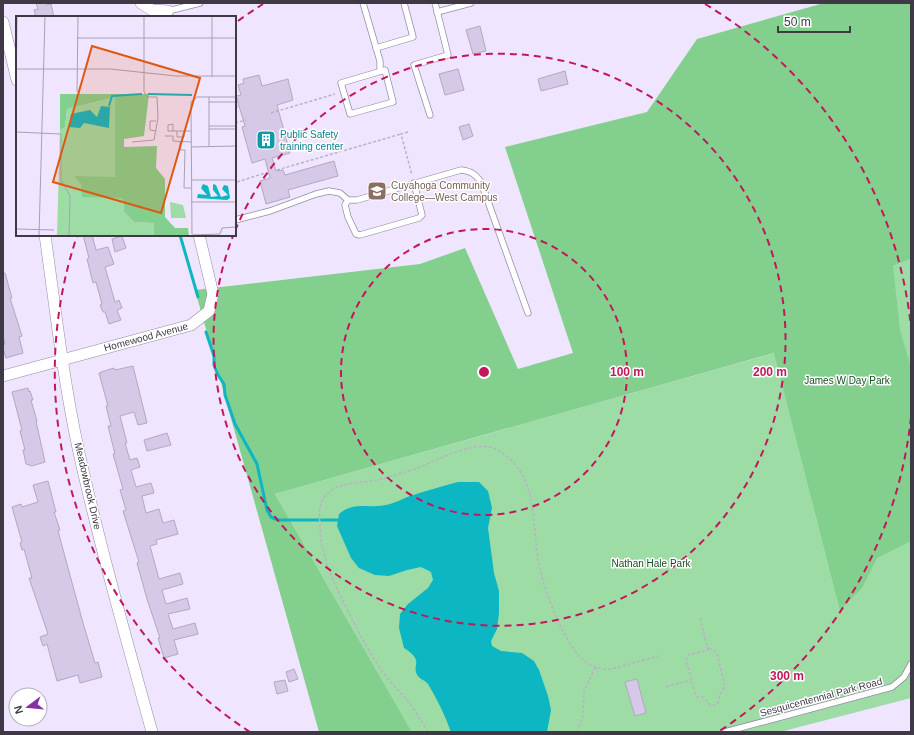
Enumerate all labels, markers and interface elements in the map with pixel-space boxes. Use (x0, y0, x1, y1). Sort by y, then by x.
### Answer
scale bar (778, 8, 850, 34)
text: 50 m (784, 15, 811, 29)
inset map (16, 16, 236, 236)
building icon: Public Safety training center (255, 129, 277, 151)
place label: Public Safety training center (280, 129, 344, 152)
school or university icon: Cuyahoga Community College—West Campus (366, 180, 388, 202)
place label: Cuyahoga Community College—West Campus (391, 180, 498, 203)
street label: Homewood Avenue (103, 320, 190, 354)
centre of rings (477, 365, 491, 379)
text: 100 m (610, 365, 644, 379)
text: 200 m (753, 365, 787, 379)
park label: James W Day Park (804, 375, 891, 386)
street label: Meadowbrook Drive (73, 441, 103, 531)
park label: Nathan Hale Park (612, 558, 691, 569)
text: 300 m (770, 669, 804, 683)
street label: Sesquicentennial Park Road (759, 675, 883, 719)
north arrow (8, 687, 48, 727)
text: N (12, 704, 25, 715)

